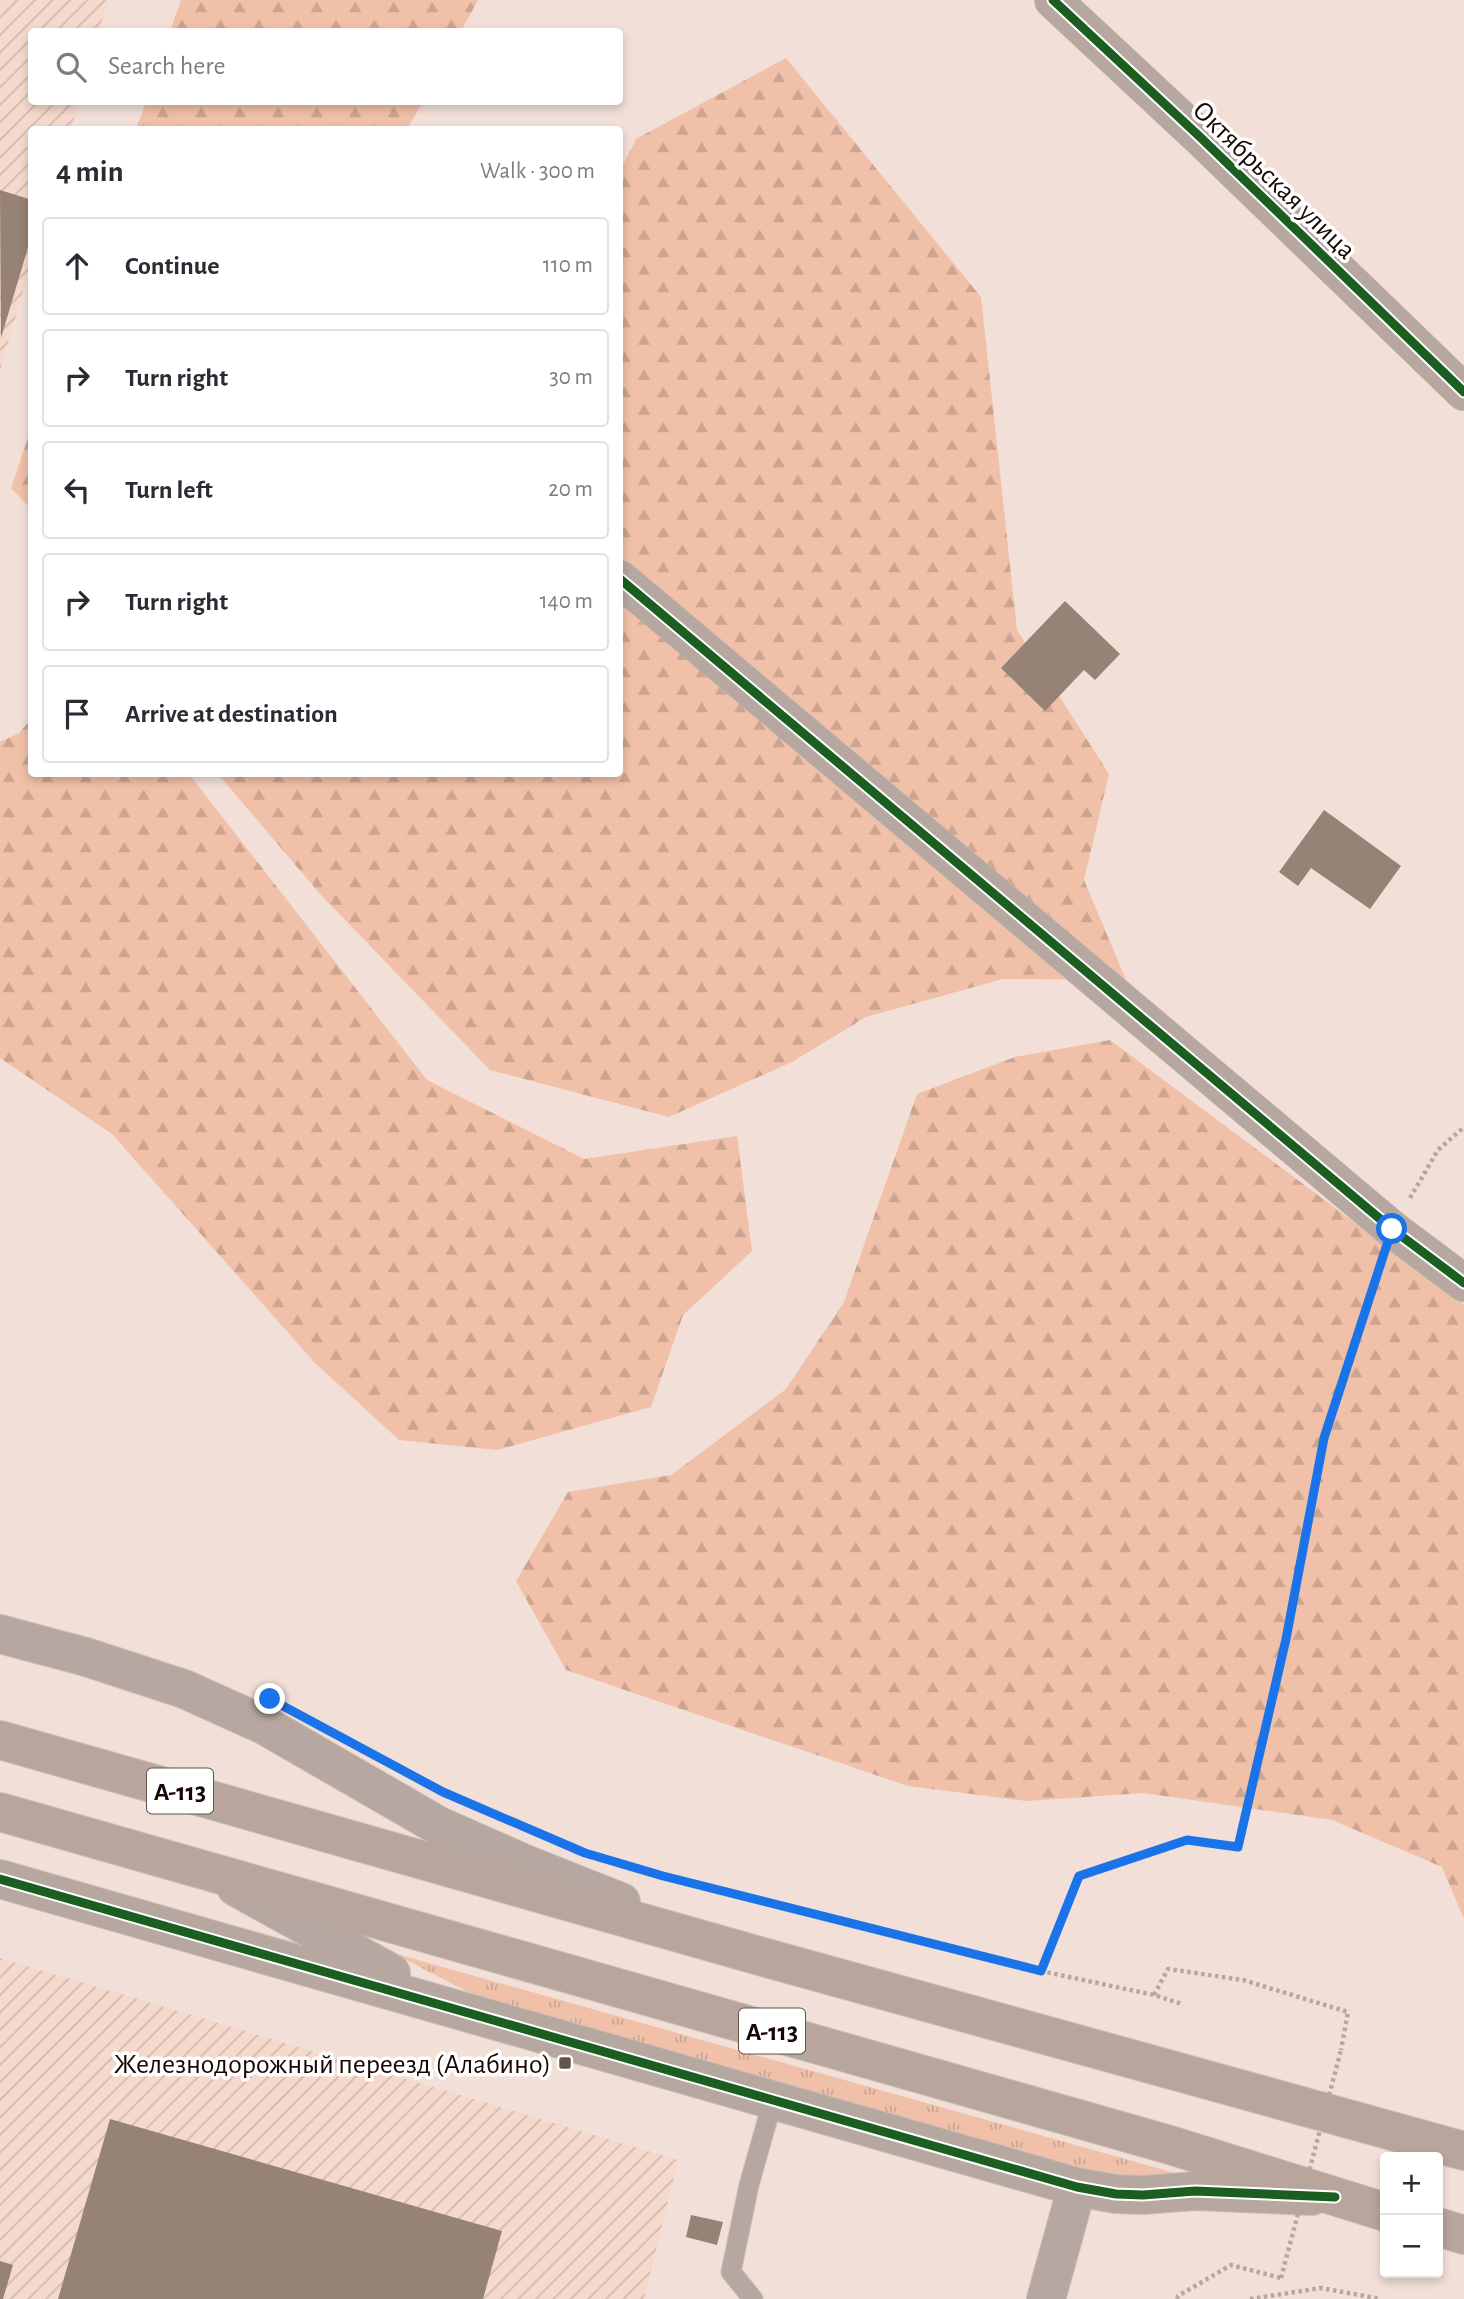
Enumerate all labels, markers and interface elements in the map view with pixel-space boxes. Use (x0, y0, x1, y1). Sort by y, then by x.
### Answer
search box (28, 28, 623, 105)
icon: search (52, 48, 90, 86)
text: Search here (108, 53, 226, 79)
street label: Октябрьская улица (1187, 96, 1361, 265)
text: 4 min (56, 157, 124, 187)
text: Walk · 300 m (480, 160, 595, 183)
icon: ahead (58, 247, 96, 285)
text: Continue (125, 253, 220, 279)
text: 110 m (543, 254, 593, 277)
icon: right (58, 359, 96, 397)
text: Turn right (125, 365, 228, 391)
text: 30 m (549, 366, 593, 389)
icon: left (58, 471, 96, 509)
text: Turn left (125, 477, 213, 503)
text: 20 m (548, 478, 593, 501)
icon: right (58, 583, 96, 621)
text: Turn right (125, 589, 228, 615)
text: 140 m (540, 590, 593, 613)
icon: arrive (58, 695, 96, 733)
text: Arrive at destination (125, 701, 338, 727)
route start (1376, 1213, 1407, 1244)
route end (254, 1683, 285, 1714)
road number: А-113 (147, 1768, 213, 1814)
road number: А-113 (739, 2008, 805, 2054)
place label: Железнодорожный переезд (Алабино) (114, 2051, 551, 2079)
marker: Железнодорожный переезд (Алабино) (557, 2055, 573, 2071)
map controls (1380, 2152, 1443, 2278)
button: + (1380, 2152, 1443, 2215)
button: − (1380, 2215, 1443, 2278)

